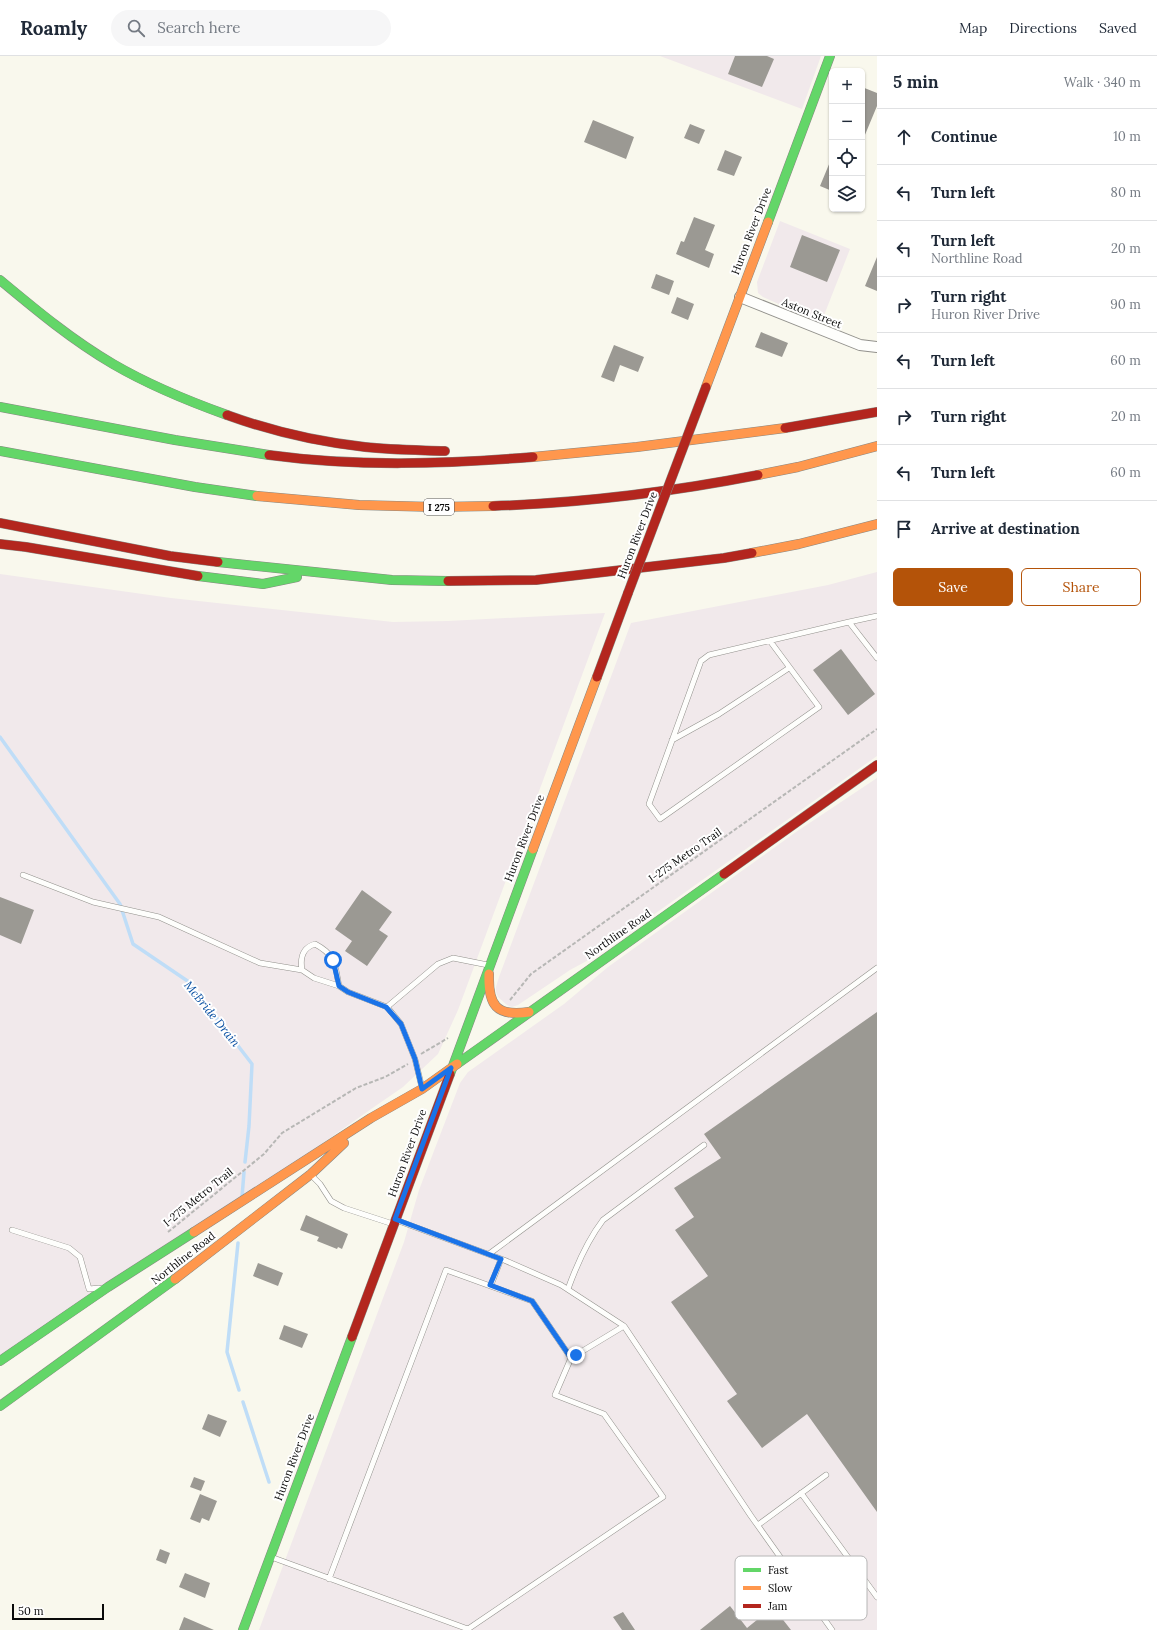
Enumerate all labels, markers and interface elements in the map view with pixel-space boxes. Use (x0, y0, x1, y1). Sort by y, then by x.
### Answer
search box (111, 10, 391, 46)
text: Roamly (20, 16, 87, 40)
icon: search (125, 17, 147, 39)
text: Search here (157, 18, 241, 37)
text: Map (959, 19, 987, 37)
text: Directions (1009, 19, 1077, 37)
text: Saved (1099, 19, 1137, 37)
map controls (829, 68, 865, 212)
button: + (829, 68, 865, 104)
text: 5 min (893, 71, 939, 93)
text: Walk · 340 m (1064, 74, 1141, 91)
button: − (829, 104, 865, 140)
icon: ahead (893, 126, 915, 148)
text: Continue (931, 127, 997, 146)
text: 10 m (1113, 128, 1141, 145)
button: locate (829, 140, 865, 176)
button: layers (829, 176, 865, 212)
icon: left (893, 182, 915, 204)
text: Turn left (931, 183, 995, 202)
text: 80 m (1111, 184, 1141, 201)
street label: Huron River Drive (728, 185, 774, 277)
text: Turn left (931, 231, 995, 250)
icon: left (893, 238, 915, 260)
text: 20 m (1111, 240, 1141, 257)
text: Northline Road (931, 250, 1023, 267)
text: Turn right (931, 287, 1007, 306)
street label: Aston Street (779, 294, 845, 332)
icon: right (893, 294, 915, 316)
text: 90 m (1110, 296, 1141, 313)
text: Huron River Drive (931, 306, 1040, 323)
icon: left (893, 350, 915, 372)
text: Turn left (931, 351, 995, 370)
text: 60 m (1110, 352, 1141, 369)
icon: right (893, 406, 915, 428)
text: Turn right (931, 407, 1007, 426)
text: 20 m (1111, 408, 1141, 425)
icon: left (893, 462, 915, 484)
text: Turn left (931, 463, 995, 482)
text: 60 m (1110, 464, 1141, 481)
street label: Huron River Drive (614, 489, 660, 581)
road number: I 275 (424, 499, 454, 515)
icon: arrive (893, 518, 915, 540)
text: Arrive at destination (931, 519, 1080, 538)
button: Save (893, 568, 1013, 606)
button: Share (1021, 568, 1141, 606)
street label: Huron River Drive (501, 792, 547, 884)
street label: I-275 Metro Trail (646, 825, 724, 885)
street label: Northline Road (582, 906, 654, 962)
route start (324, 951, 342, 969)
water label: McBride Drain (181, 978, 244, 1050)
street label: Huron River Drive (385, 1107, 429, 1199)
street label: I-275 Metro Trail (160, 1165, 236, 1229)
street label: Northline Road (148, 1228, 218, 1287)
route end (567, 1346, 585, 1364)
street label: Huron River Drive (271, 1411, 317, 1503)
legend (735, 1556, 867, 1620)
text: Fast (768, 1563, 789, 1577)
text: Slow (768, 1581, 793, 1595)
text: Jam (767, 1599, 788, 1613)
scale bar (12, 1602, 104, 1621)
text: 50 m (18, 1604, 44, 1618)

